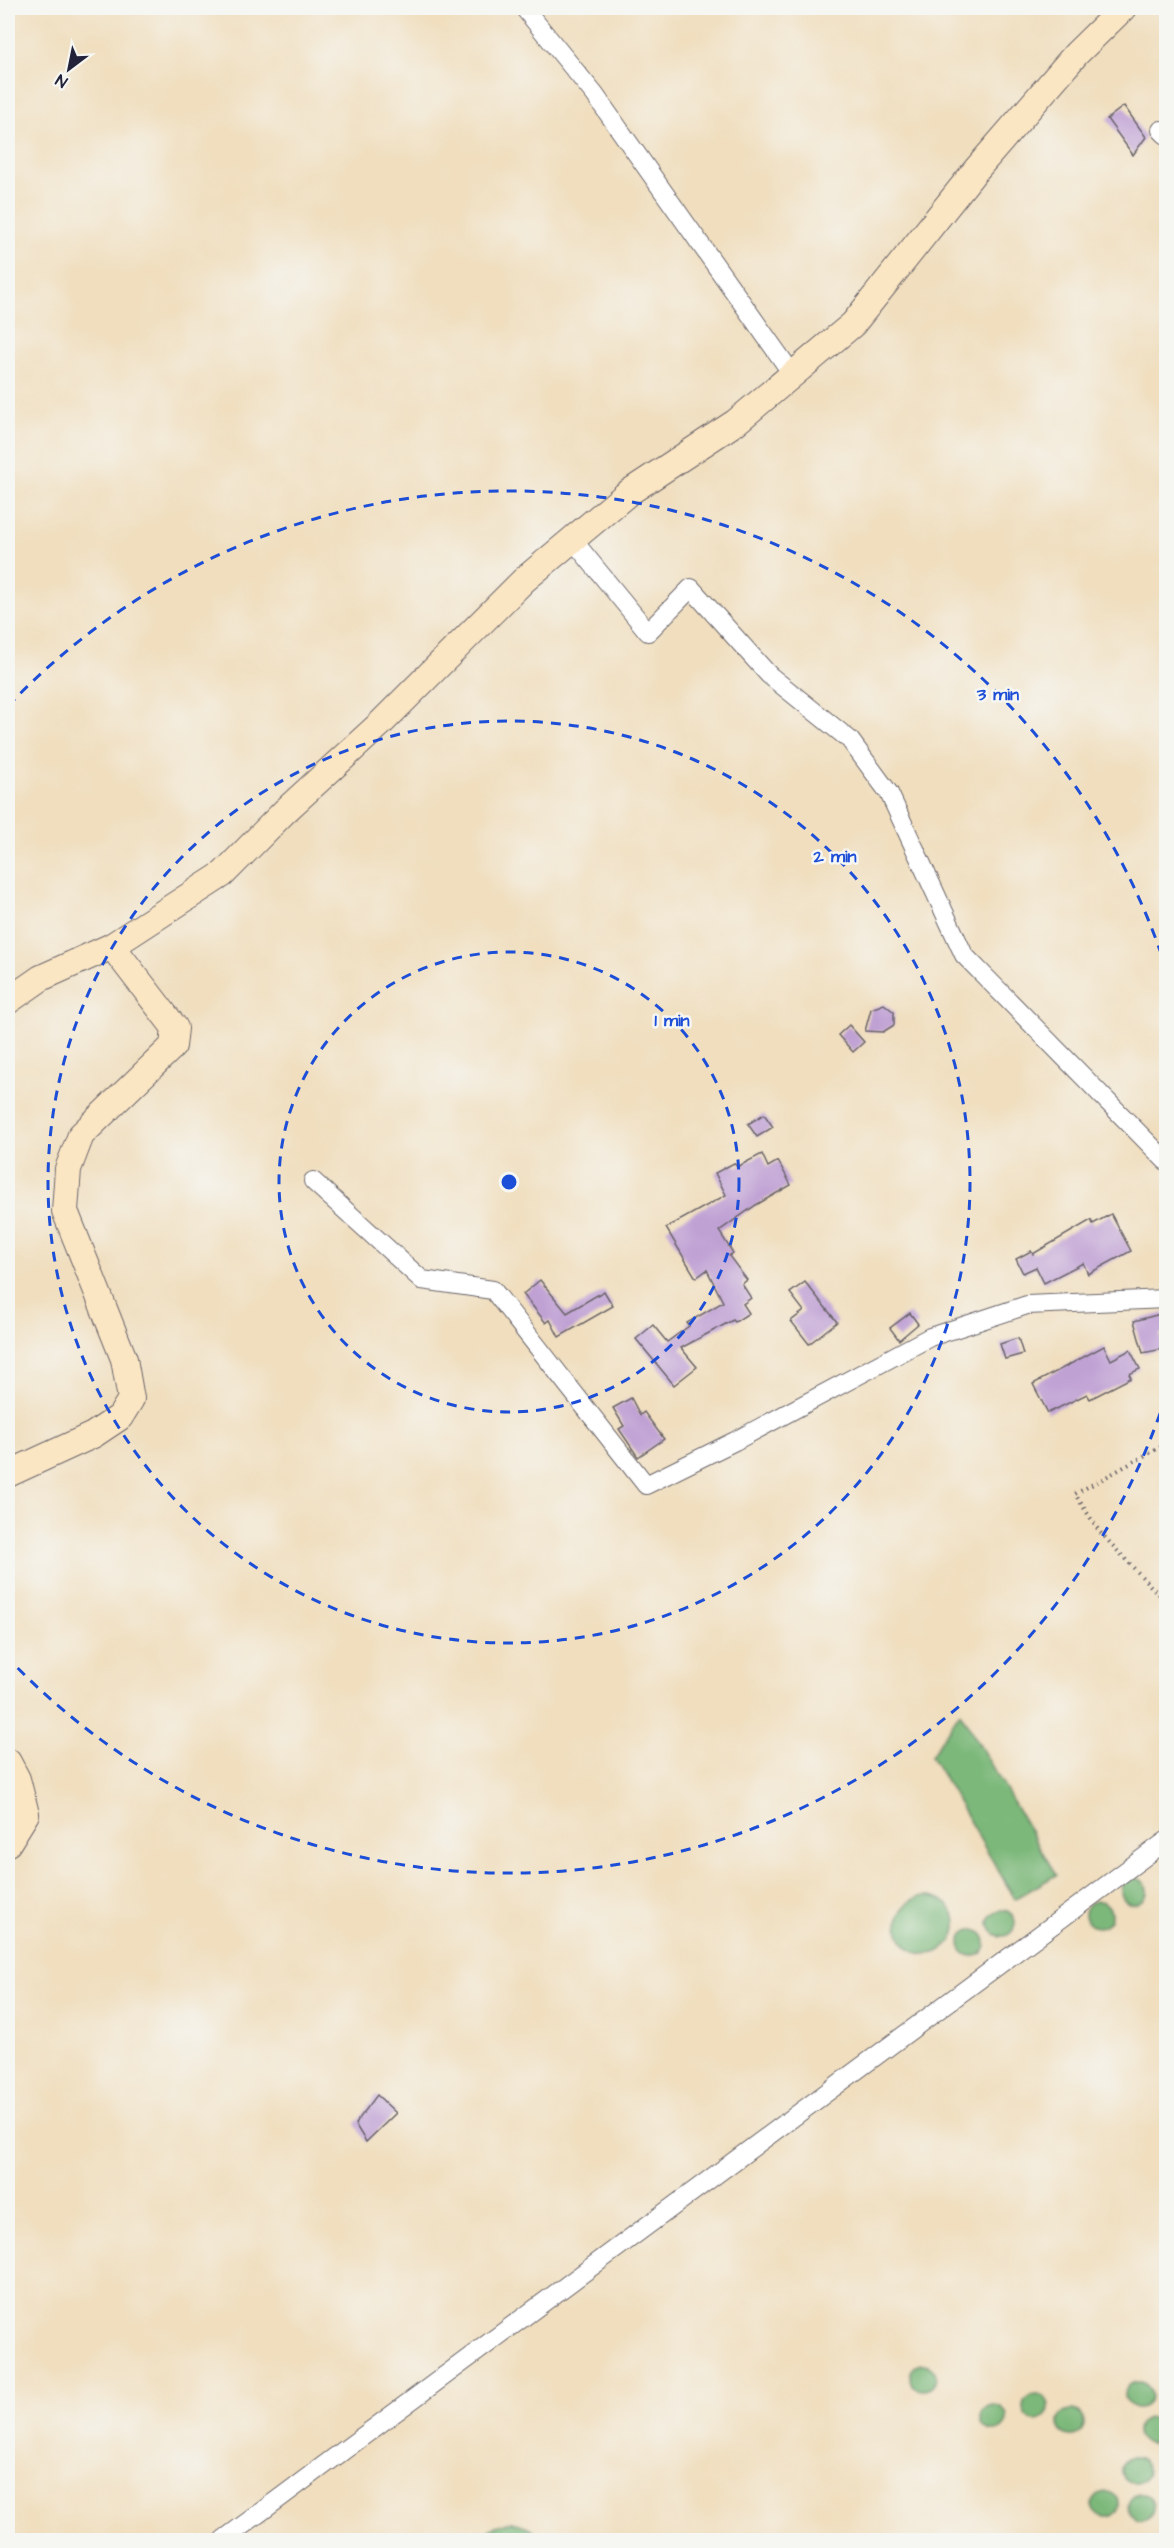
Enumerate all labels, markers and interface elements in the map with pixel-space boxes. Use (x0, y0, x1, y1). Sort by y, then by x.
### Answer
north arrow (39, 39, 99, 99)
text: N (51, 69, 72, 93)
text: 3 min (976, 682, 1019, 707)
text: 2 min (812, 844, 857, 869)
text: 1 min (654, 1008, 690, 1033)
centre of rings (499, 1172, 519, 1192)

